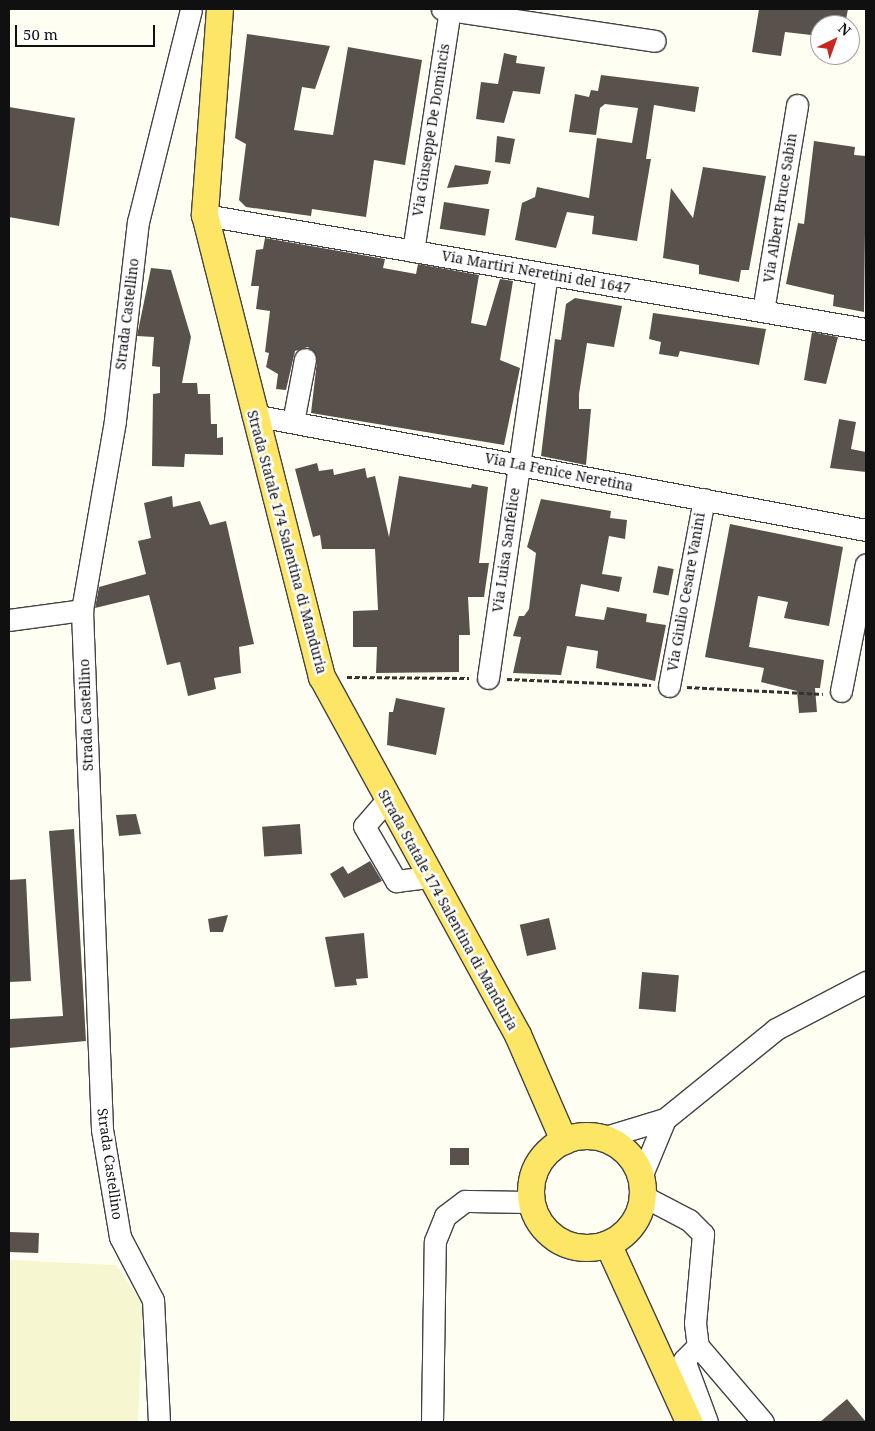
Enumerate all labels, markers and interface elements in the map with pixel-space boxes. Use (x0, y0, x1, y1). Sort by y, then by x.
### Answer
scale bar (18, 15, 158, 47)
north arrow (810, 15, 860, 65)
text: N (834, 18, 855, 40)
text: 50 m (23, 24, 58, 44)
street label: Via Giuseppe De Domincis (409, 42, 453, 218)
street label: Via Albert Bruce Sabin (760, 132, 800, 284)
street label: Via Martiri Neretini del 1647 (440, 247, 632, 297)
street label: Strada Castellino (112, 257, 142, 371)
street label: Strada Statale 174 Salentina di Manduria (244, 408, 330, 676)
street label: Via La Fenice Neretina (483, 449, 635, 495)
street label: Via Luisa Sanfelice (489, 487, 523, 613)
street label: Via Giulio Cesare Vanini (664, 511, 708, 673)
street label: Strada Castellino (76, 659, 96, 771)
street label: Strada Statale 174 Salentina di Manduria (375, 787, 521, 1033)
street label: Strada Castellino (94, 1107, 126, 1221)

